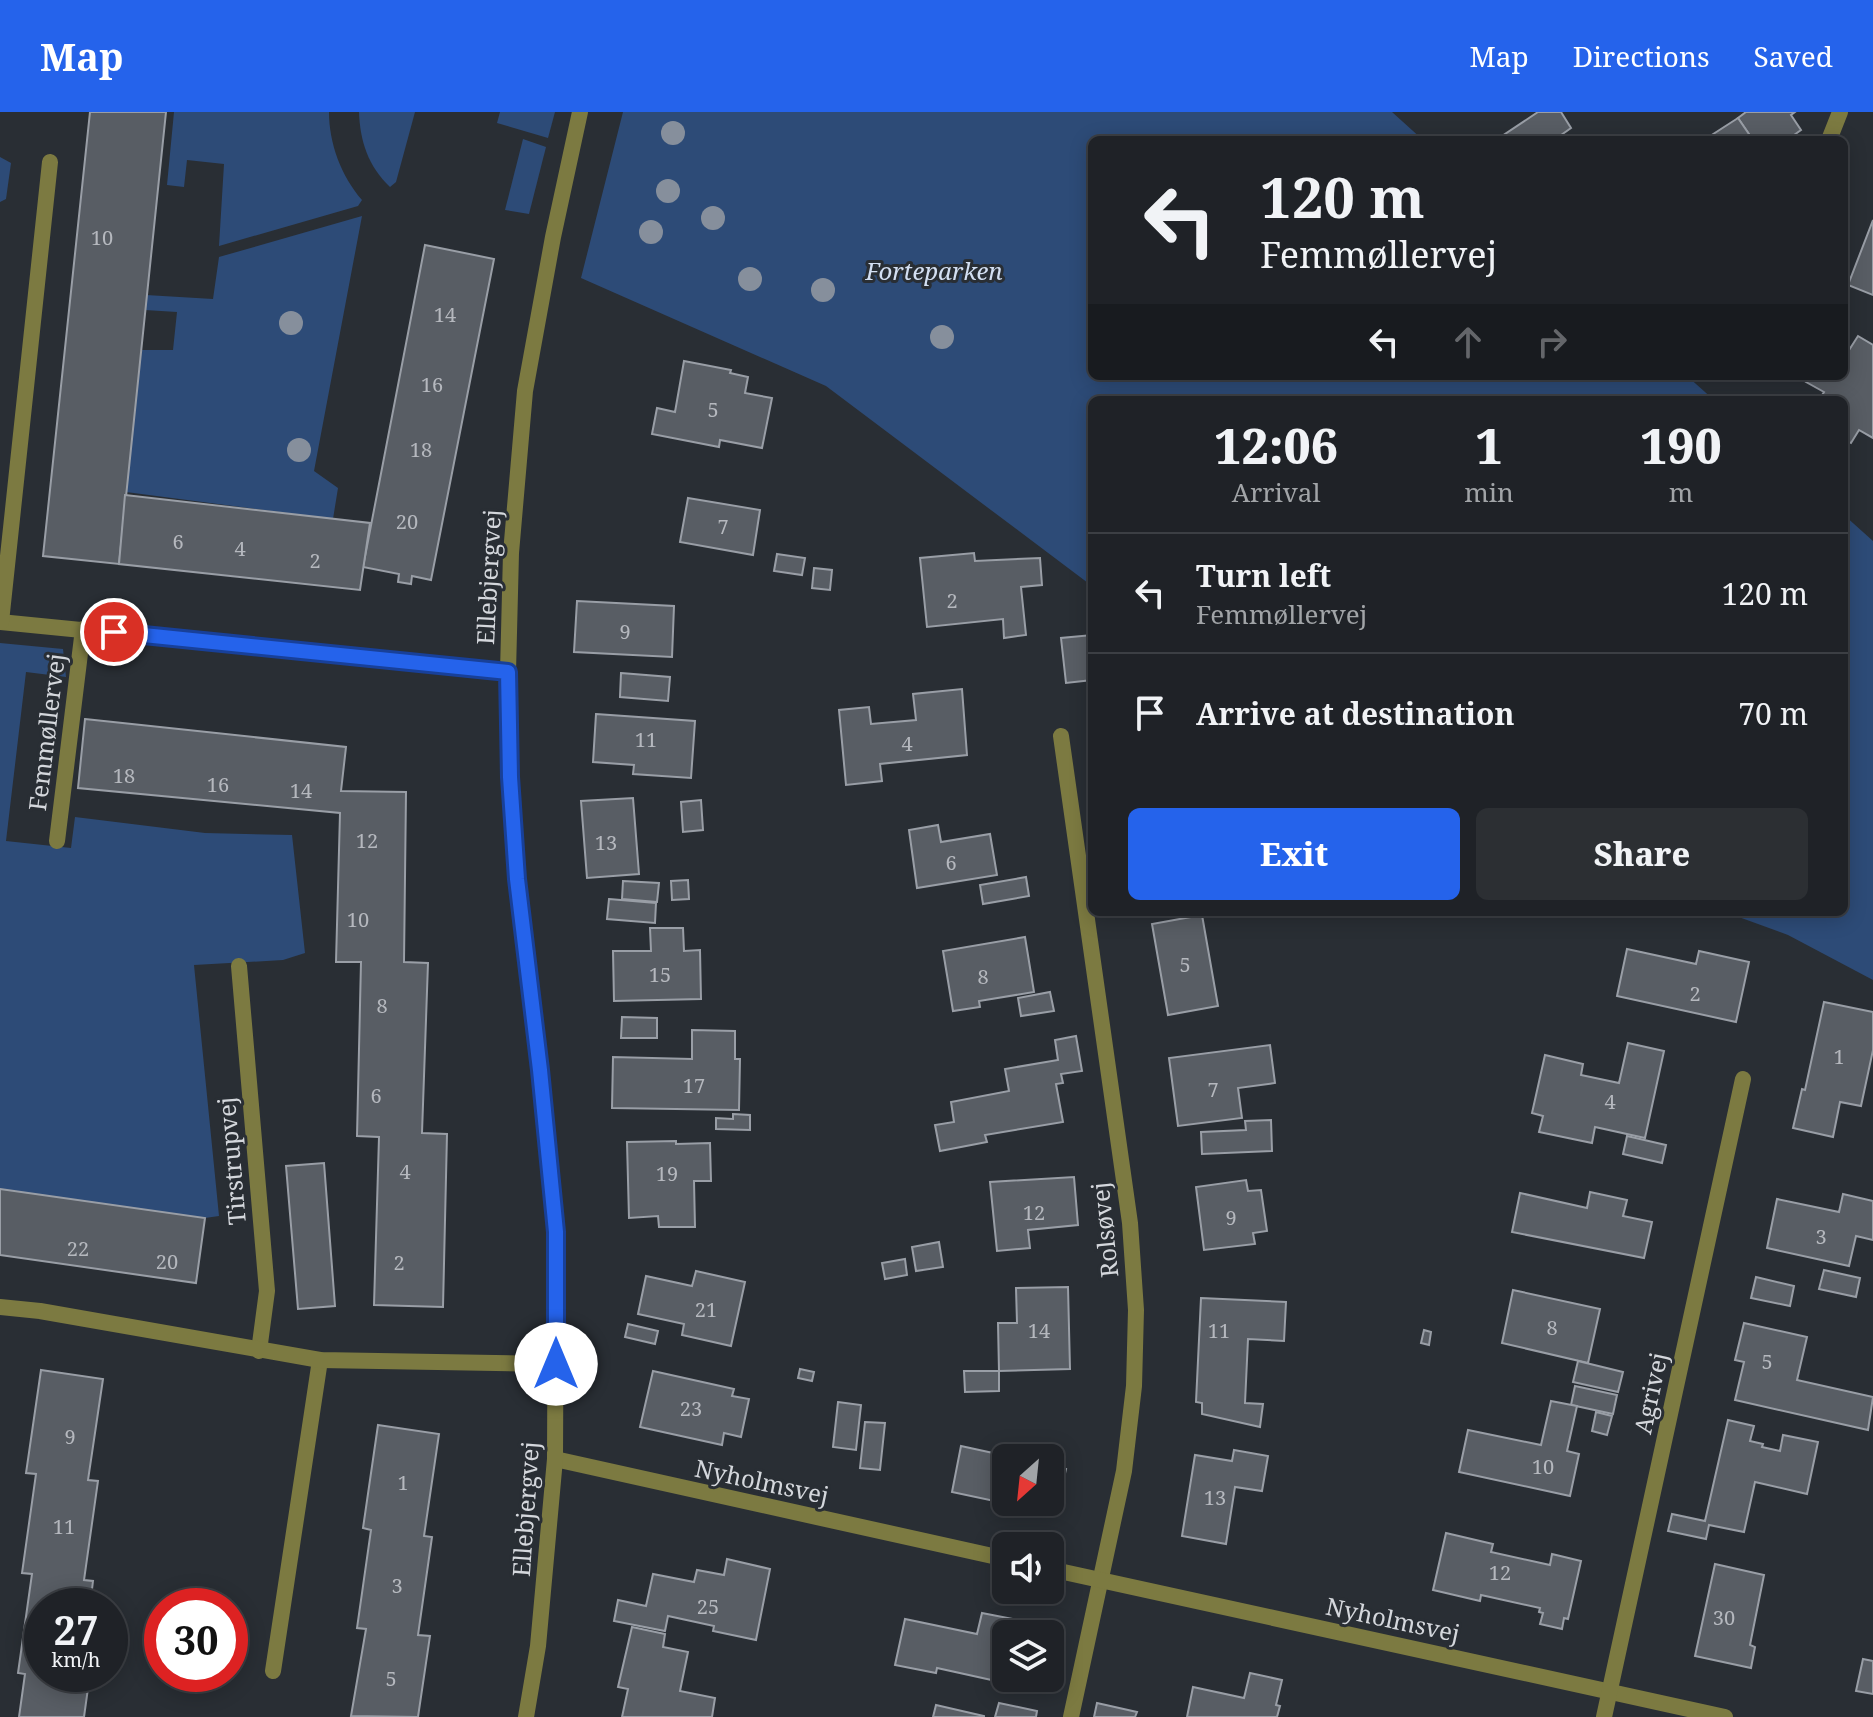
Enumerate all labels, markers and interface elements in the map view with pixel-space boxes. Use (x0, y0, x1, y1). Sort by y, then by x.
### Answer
text: Map (40, 30, 124, 82)
text: Map (1469, 37, 1529, 75)
text: Directions (1573, 37, 1710, 75)
text: Saved (1754, 37, 1833, 75)
text: 120 m (1260, 158, 1425, 234)
icon: left (1128, 168, 1232, 272)
house number: 10 (91, 224, 113, 251)
text: Femmøllervej (1260, 230, 1497, 279)
park label: Forteparken (864, 254, 1003, 287)
house number: 14 (434, 301, 456, 328)
icon: left (1362, 320, 1406, 364)
icon: ahead (1446, 320, 1490, 364)
icon: right (1530, 320, 1574, 364)
house number: 16 (421, 371, 443, 398)
house number: 5 (707, 396, 719, 423)
text: 12:06 (1214, 413, 1338, 478)
text: 1 (1475, 413, 1503, 478)
text: 190 (1640, 413, 1722, 478)
house number: 18 (410, 436, 432, 463)
text: Arrival (1232, 474, 1321, 510)
text: min (1464, 474, 1514, 510)
text: m (1669, 474, 1693, 510)
house number: 20 (396, 508, 418, 535)
street label: Ellebjergvej (468, 508, 508, 646)
house number: 7 (717, 513, 729, 540)
house number: 6 (172, 528, 184, 555)
house number: 4 (234, 535, 246, 562)
house number: 2 (309, 547, 321, 574)
text: Turn left (1196, 555, 1331, 596)
icon: left (1128, 571, 1172, 615)
text: 120 m (1722, 573, 1808, 614)
house number: 2 (946, 587, 958, 614)
text: Femmøllervej (1196, 596, 1367, 632)
pin (80, 598, 148, 666)
icon: arrive (92, 610, 136, 654)
house number: 9 (619, 618, 631, 645)
street label: Femmøllervej (20, 651, 72, 813)
icon: arrive (1128, 691, 1172, 735)
text: Arrive at destination (1196, 693, 1515, 734)
text: 70 m (1738, 693, 1808, 734)
house number: 11 (635, 726, 657, 753)
house number: 4 (901, 730, 913, 757)
house number: 18 (113, 762, 135, 789)
house number: 16 (207, 771, 229, 798)
house number: 14 (290, 777, 312, 804)
button: Exit (1128, 808, 1460, 900)
button: Share (1476, 808, 1808, 900)
house number: 12 (356, 827, 378, 854)
house number: 13 (595, 829, 617, 856)
house number: 6 (945, 849, 957, 876)
house number: 10 (347, 906, 369, 933)
house number: 5 (1179, 951, 1191, 978)
house number: 15 (649, 961, 671, 988)
house number: 8 (977, 963, 989, 990)
house number: 2 (1689, 980, 1701, 1007)
house number: 8 (376, 992, 388, 1019)
house number: 1 (1833, 1043, 1845, 1070)
house number: 17 (683, 1072, 705, 1099)
house number: 7 (1207, 1076, 1219, 1103)
house number: 6 (370, 1082, 382, 1109)
house number: 4 (1604, 1088, 1616, 1115)
street label: Tirstrupvej (209, 1096, 253, 1226)
house number: 4 (399, 1158, 411, 1185)
house number: 19 (656, 1160, 678, 1187)
street label: Rolsøvej (1083, 1181, 1125, 1279)
house number: 12 (1023, 1199, 1045, 1226)
house number: 9 (1225, 1204, 1237, 1231)
house number: 3 (1815, 1223, 1827, 1250)
house number: 22 (67, 1235, 89, 1262)
house number: 20 (156, 1248, 178, 1275)
house number: 2 (393, 1249, 405, 1276)
house number: 21 (695, 1296, 717, 1323)
house number: 8 (1546, 1314, 1558, 1341)
house number: 14 (1028, 1317, 1050, 1344)
house number: 11 (1208, 1317, 1230, 1344)
position arrow (514, 1322, 598, 1406)
house number: 5 (1761, 1348, 1773, 1375)
street label: Agrivej (1625, 1349, 1675, 1437)
house number: 23 (680, 1395, 702, 1422)
house number: 9 (64, 1423, 76, 1450)
street label: Ellebjergvej (504, 1440, 546, 1578)
north arrow (992, 1444, 1064, 1516)
map controls (992, 1444, 1064, 1692)
street label: Nyholmsvej (692, 1451, 832, 1511)
house number: 10 (1532, 1453, 1554, 1480)
house number: 1 (397, 1469, 409, 1496)
house number: 13 (1204, 1484, 1226, 1511)
house number: 11 (53, 1513, 75, 1540)
button: sound (992, 1532, 1064, 1604)
house number: 12 (1489, 1559, 1511, 1586)
house number: 3 (391, 1572, 403, 1599)
speed limit sign: 30 (144, 1588, 248, 1692)
street label: Nyholmsvej (1323, 1589, 1463, 1649)
house number: 25 (697, 1593, 719, 1620)
text: 27 (53, 1602, 99, 1657)
house number: 30 (1713, 1604, 1735, 1631)
button: layers (992, 1620, 1064, 1692)
text: km/h (51, 1646, 101, 1673)
house number: 5 (385, 1665, 397, 1692)

